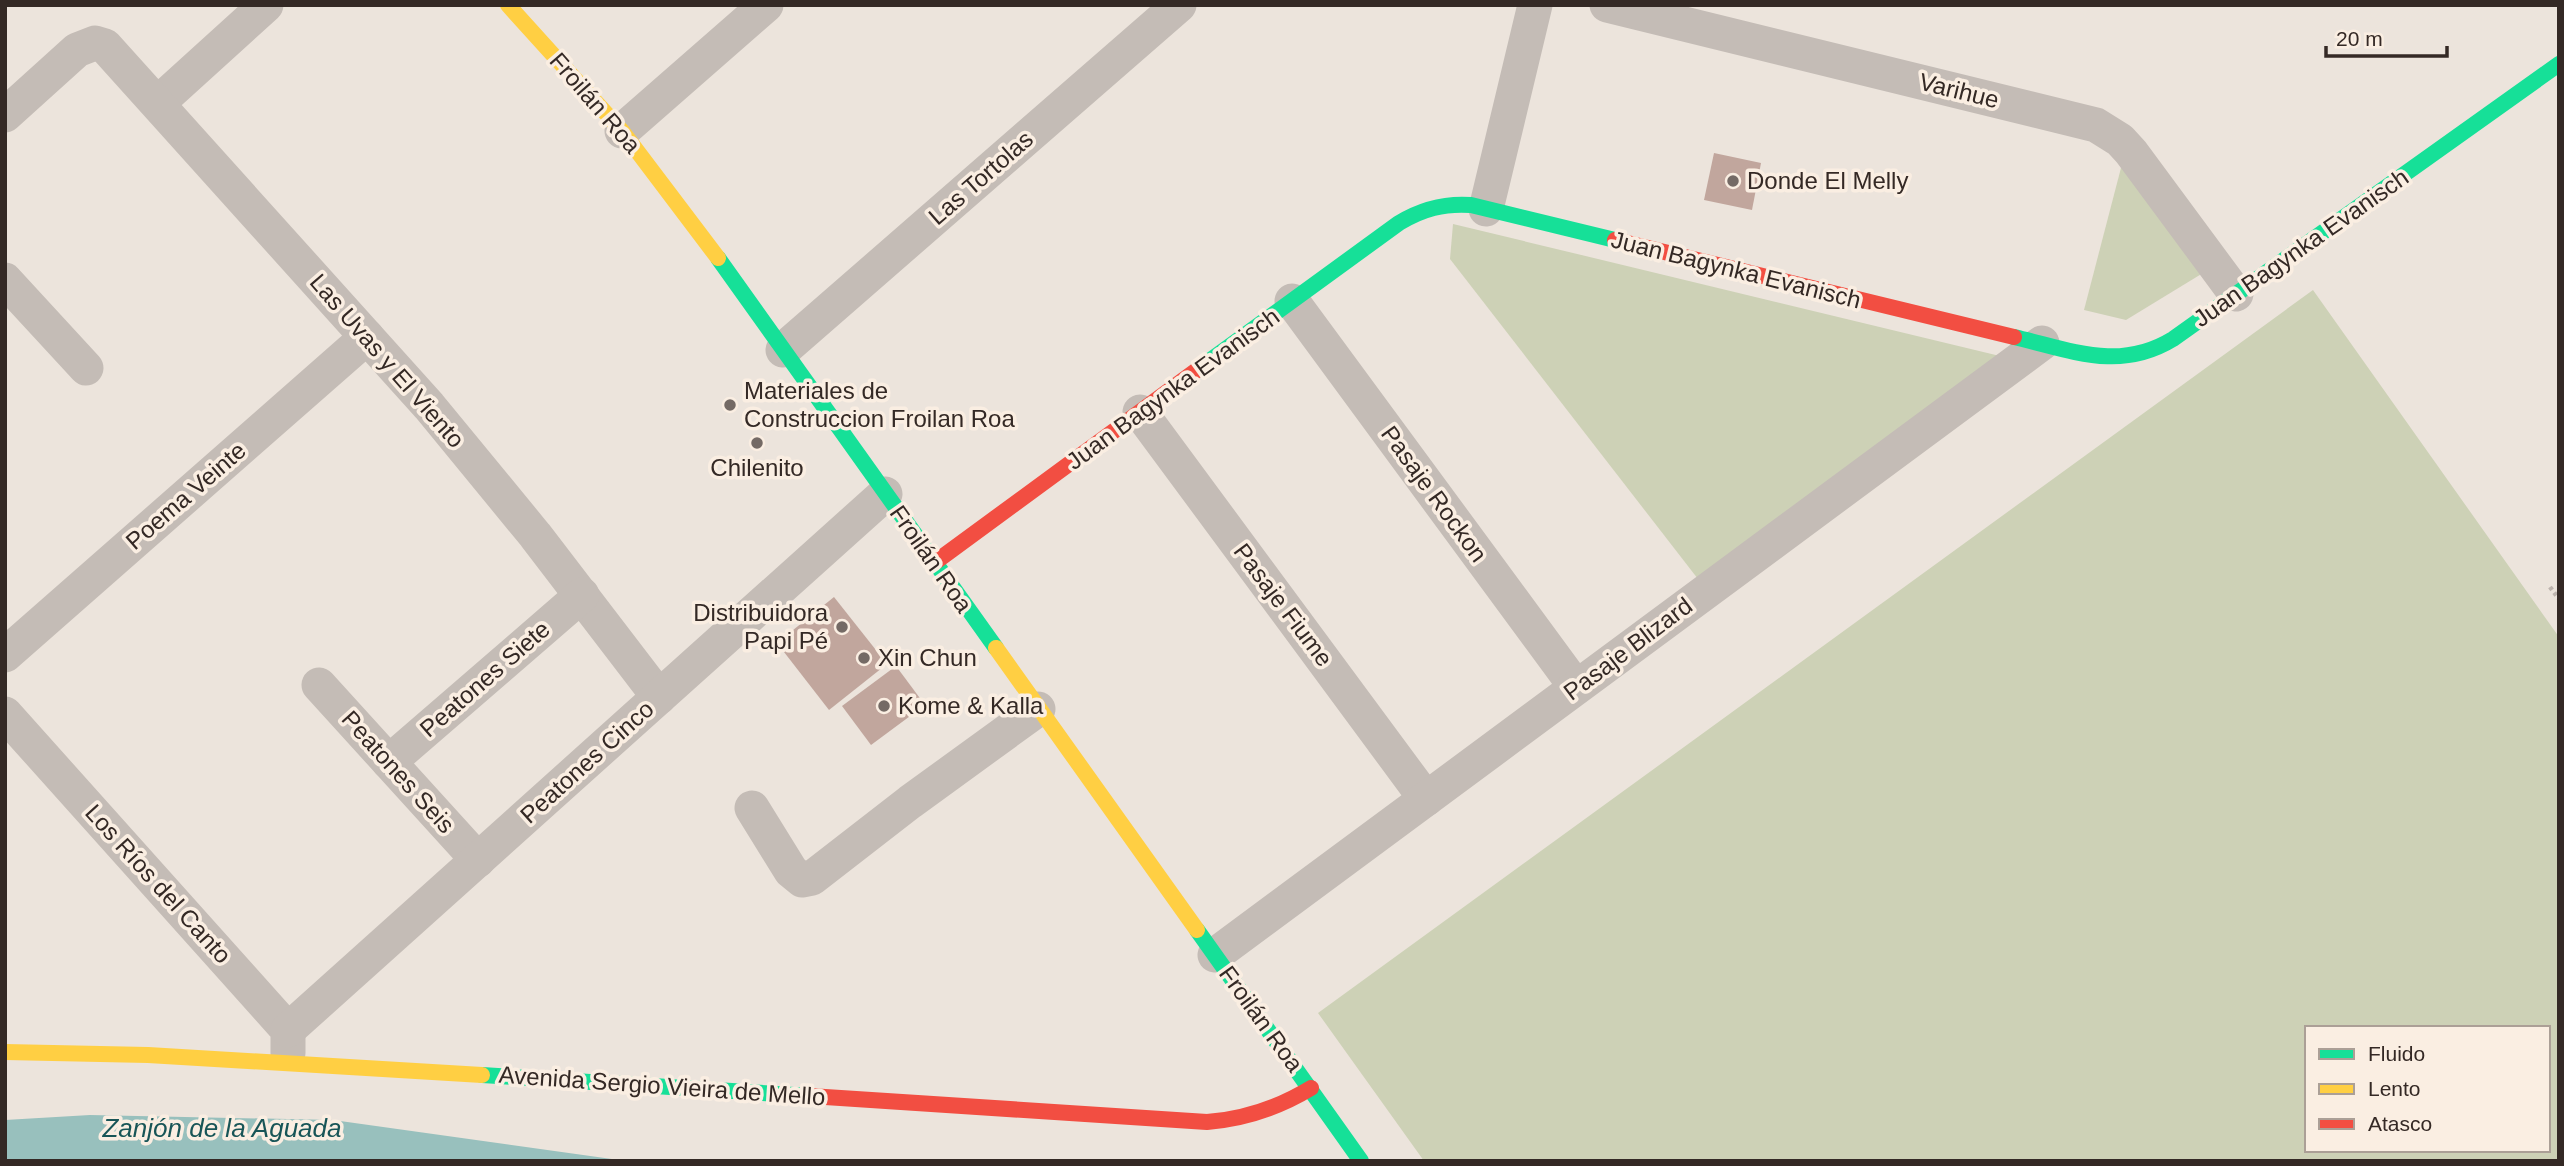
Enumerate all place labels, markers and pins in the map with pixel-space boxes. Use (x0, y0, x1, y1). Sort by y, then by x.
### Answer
place label: Donde El Melly (1747, 167, 1908, 194)
marker: Donde El Melly (1725, 173, 1741, 189)
place label: Materiales de Construccion Froilan Roa (744, 377, 1015, 432)
marker: Materiales de Construccion Froilan Roa (722, 397, 738, 413)
marker: Chilenito (749, 435, 765, 451)
place label: Chilenito (710, 454, 804, 481)
place label: Distribuidora Papi Pé (693, 599, 829, 654)
marker: Distribuidora Papi Pé (834, 619, 850, 635)
place label: Xin Chun (878, 644, 977, 671)
marker: Xin Chun (856, 650, 872, 666)
place label: Kome & Kalla (898, 692, 1044, 719)
marker: Kome & Kalla (876, 698, 892, 714)

